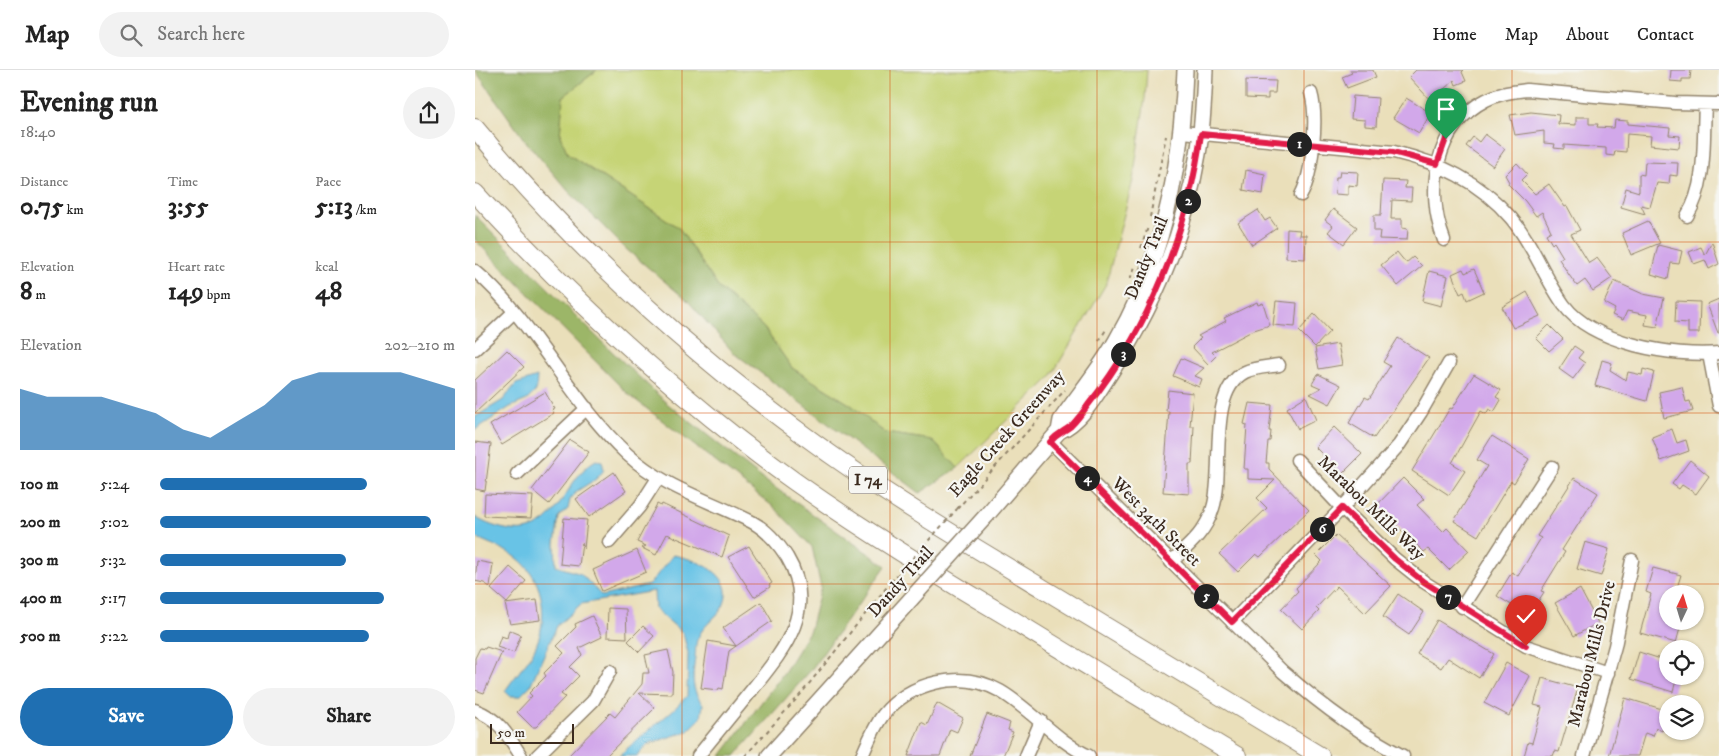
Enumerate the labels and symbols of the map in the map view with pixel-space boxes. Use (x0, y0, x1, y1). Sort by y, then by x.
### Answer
pin (1425, 88, 1467, 139)
pin: 1 (1287, 132, 1311, 156)
pin: 2 (1175, 188, 1201, 214)
street label: Dandy Trail (1120, 213, 1174, 303)
pin: 3 (1111, 342, 1135, 366)
street label: Eagle Creek Greenway (944, 366, 1070, 502)
street label: Marabou Mills Way (1312, 451, 1430, 565)
road number: I 74 (849, 466, 887, 494)
pin: 4 (1075, 466, 1099, 490)
street label: West 34th Street (1106, 472, 1205, 571)
pin: 6 (1309, 516, 1335, 542)
street label: Dandy Trail (863, 542, 939, 622)
street label: Marabou Mills Drive (1563, 579, 1621, 729)
pin: 5 (1193, 584, 1219, 608)
pin: 7 (1435, 584, 1461, 610)
north arrow (1659, 585, 1704, 630)
pin (1505, 595, 1547, 646)
scale bar (490, 721, 574, 744)

